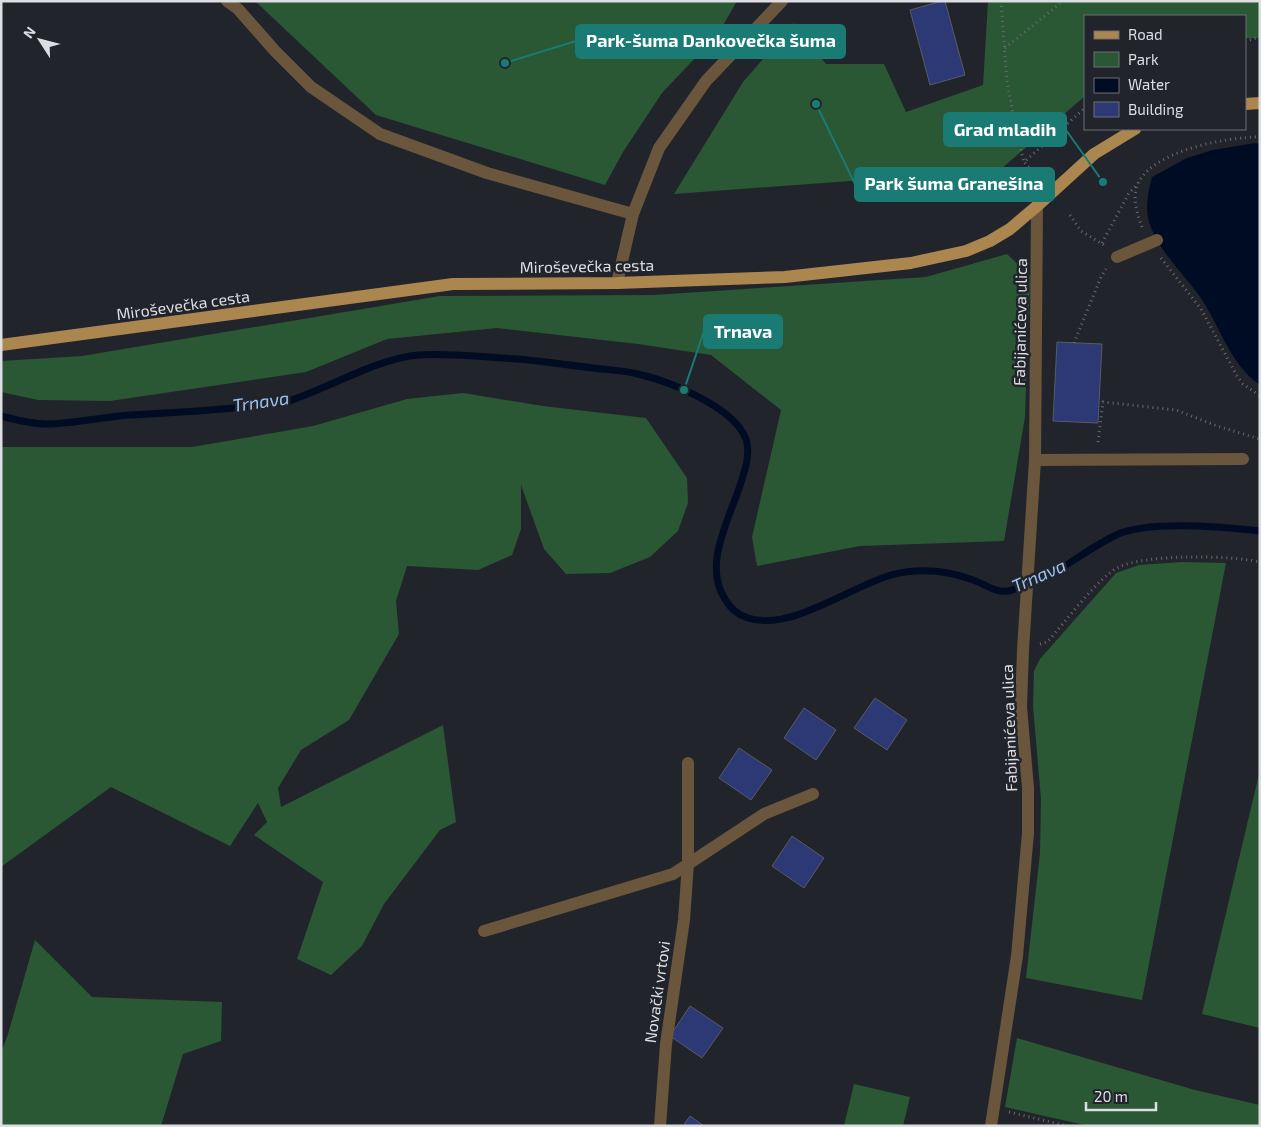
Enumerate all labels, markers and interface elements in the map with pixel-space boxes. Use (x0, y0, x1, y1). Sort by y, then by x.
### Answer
north arrow (15, 15, 65, 65)
legend (1084, 15, 1246, 130)
text: N (19, 23, 39, 41)
callout: Park-šuma Dankovečka šuma (576, 25, 845, 58)
text: Road (1128, 25, 1163, 43)
text: Park-šuma Dankovečka šuma (586, 29, 836, 51)
text: Park (1128, 50, 1159, 68)
text: Water (1128, 75, 1170, 93)
text: Building (1128, 100, 1184, 118)
callout: Grad mladih (944, 113, 1066, 146)
text: Grad mladih (954, 118, 1056, 140)
callout: Park šuma Granešina (855, 168, 1054, 201)
text: Park šuma Granešina (864, 172, 1044, 194)
street label: Miroševečka cesta (520, 255, 654, 276)
street label: Fabijanićeva ulica (1009, 258, 1031, 386)
street label: Miroševečka cesta (115, 286, 251, 323)
callout: Trnava (704, 315, 782, 348)
text: Trnava (714, 320, 772, 342)
water label: Trnava (231, 386, 290, 416)
water label: Trnava (1008, 554, 1069, 597)
street label: Fabijanićeva ulica (997, 664, 1021, 792)
street label: Novački vrtovi (640, 940, 673, 1044)
scale bar (1086, 1080, 1156, 1112)
text: 20 m (1094, 1087, 1128, 1105)

